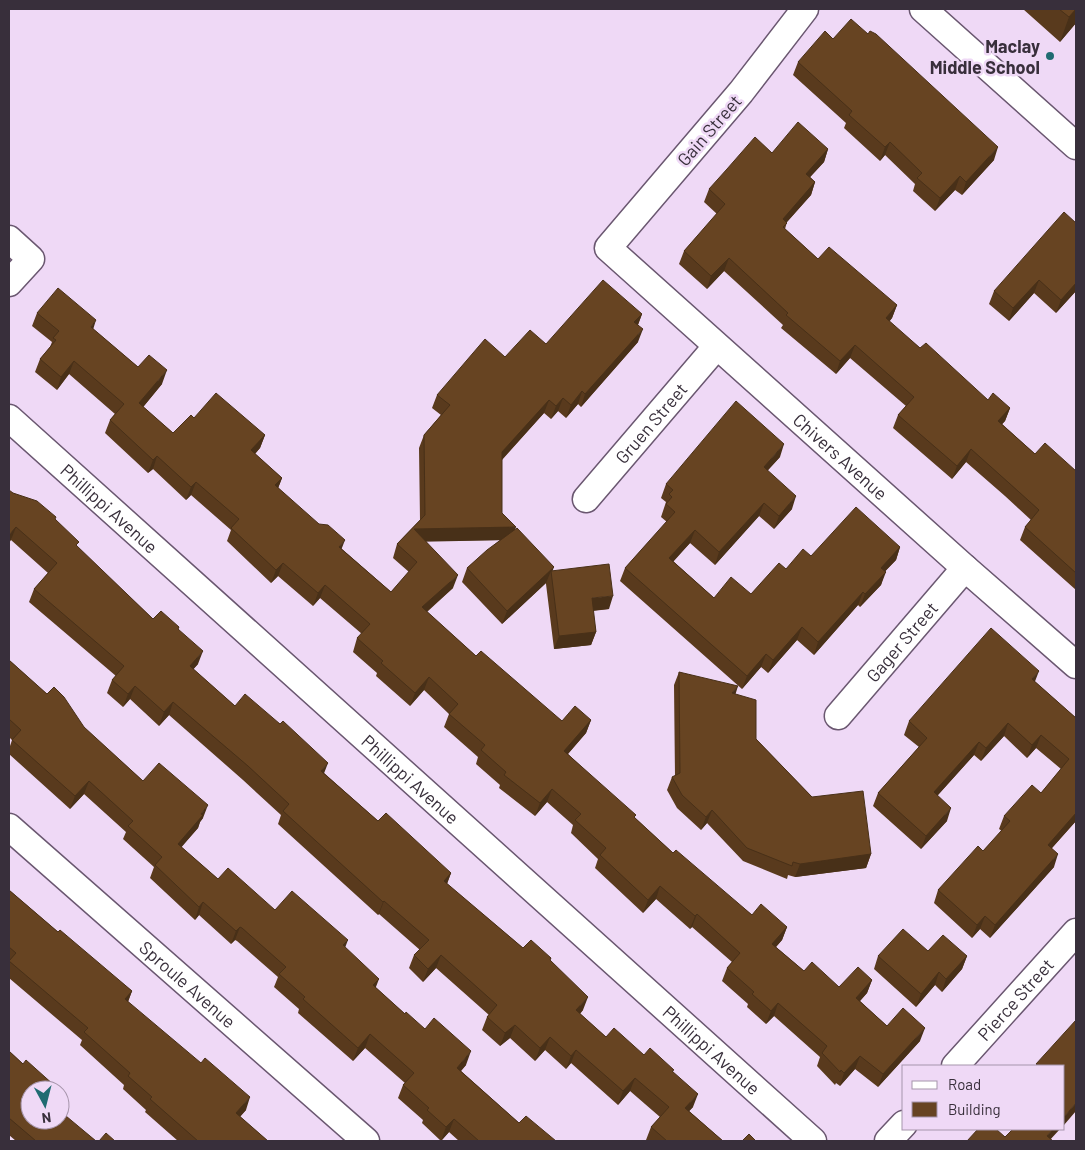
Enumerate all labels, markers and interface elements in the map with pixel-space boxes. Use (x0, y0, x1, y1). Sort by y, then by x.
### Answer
place label: Maclay Middle School (930, 35, 1040, 78)
marker: Maclay Middle School (1044, 50, 1056, 62)
street label: Gain Street (672, 90, 746, 170)
street label: Gruen Street (610, 378, 692, 468)
street label: Chivers Avenue (789, 408, 892, 504)
street label: Phillippi Avenue (56, 459, 163, 558)
street label: Gager Street (861, 597, 942, 686)
street label: Phillippi Avenue (357, 730, 464, 828)
street label: Sproule Avenue (135, 936, 240, 1032)
street label: Pierce Street (973, 954, 1058, 1045)
street label: Phillippi Avenue (659, 1001, 765, 1099)
legend (902, 1065, 1065, 1130)
text: Road (948, 1075, 981, 1093)
north arrow (20, 1080, 70, 1130)
text: Building (948, 1100, 1001, 1118)
text: N (41, 1109, 52, 1127)

